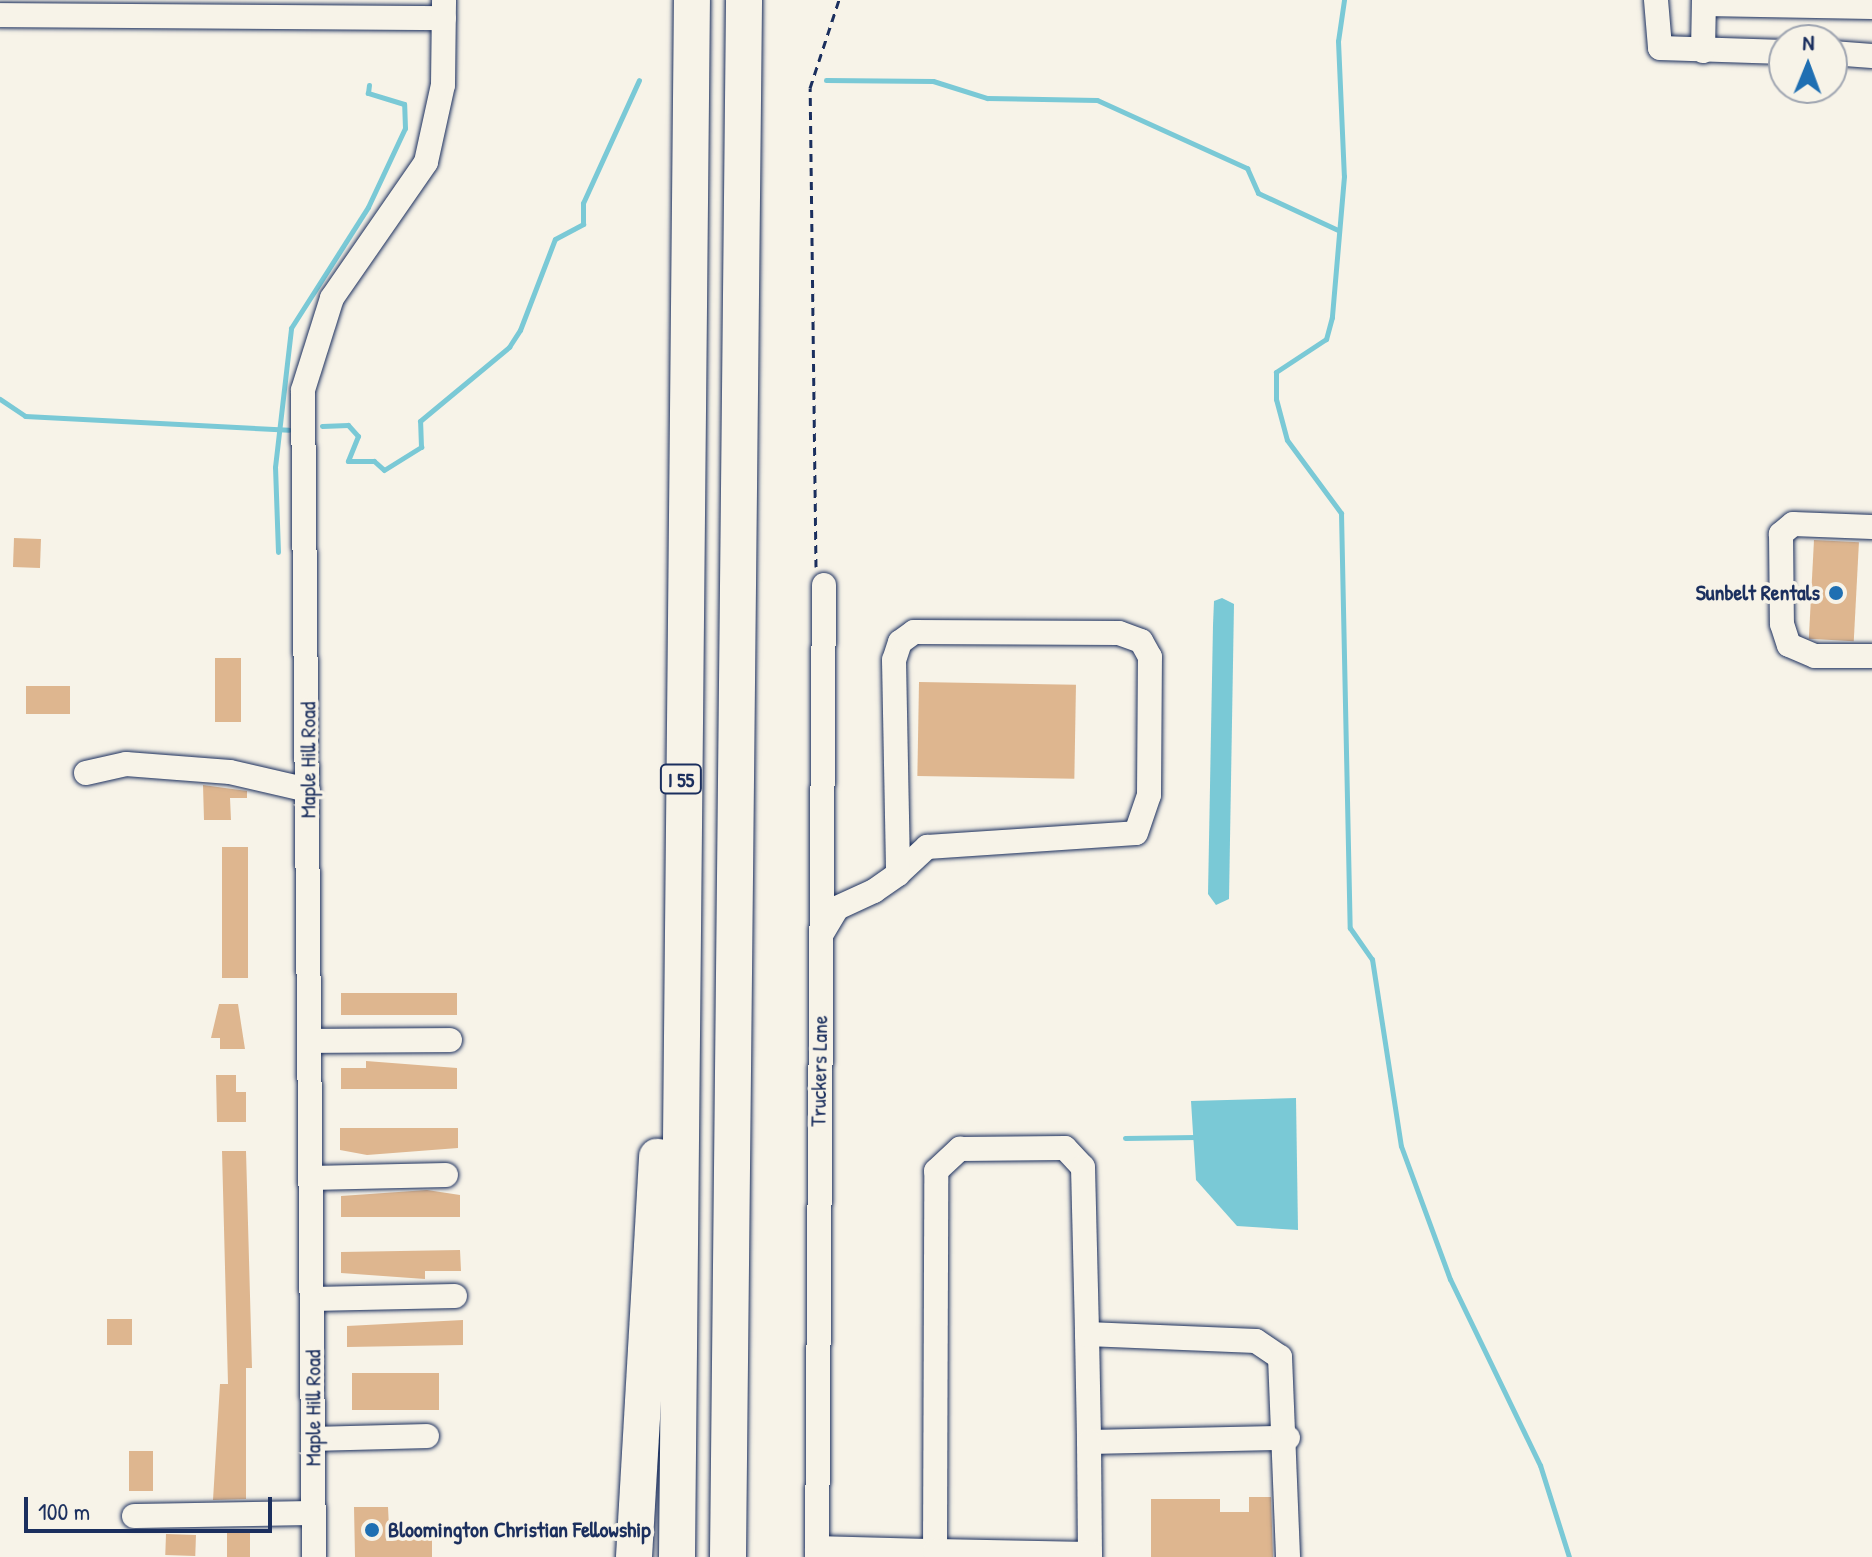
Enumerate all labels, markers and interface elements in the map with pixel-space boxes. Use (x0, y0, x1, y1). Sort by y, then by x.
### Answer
north arrow (1768, 24, 1848, 104)
text: N (1802, 27, 1815, 57)
place label: Sunbelt Rentals (1696, 580, 1820, 606)
marker: Sunbelt Rentals (1827, 584, 1845, 602)
street label: Maple Hill Road (295, 702, 321, 818)
road number: I 55 (659, 763, 703, 795)
street label: Truckers Lane (805, 1015, 833, 1127)
street label: Maple Hill Road (300, 1350, 326, 1466)
scale bar (28, 1481, 276, 1531)
text: 100 m (38, 1495, 90, 1527)
place label: Bloomington Christian Fellowship (388, 1517, 651, 1543)
marker: Bloomington Christian Fellowship (363, 1521, 381, 1539)

